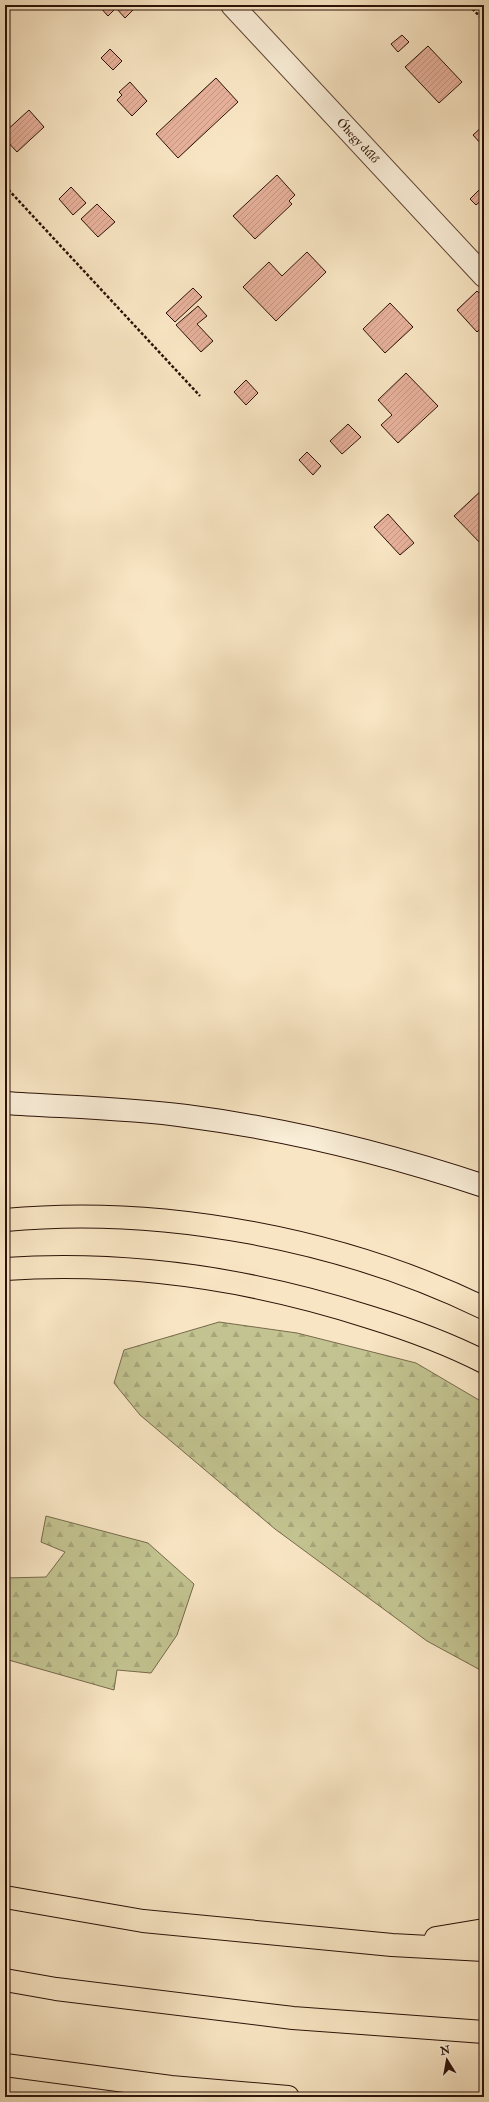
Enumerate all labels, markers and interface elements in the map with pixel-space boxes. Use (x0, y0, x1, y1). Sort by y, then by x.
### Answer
street label: Óhegy dűlő (333, 115, 382, 167)
north arrow (427, 2040, 467, 2080)
text: N (438, 2043, 452, 2058)

